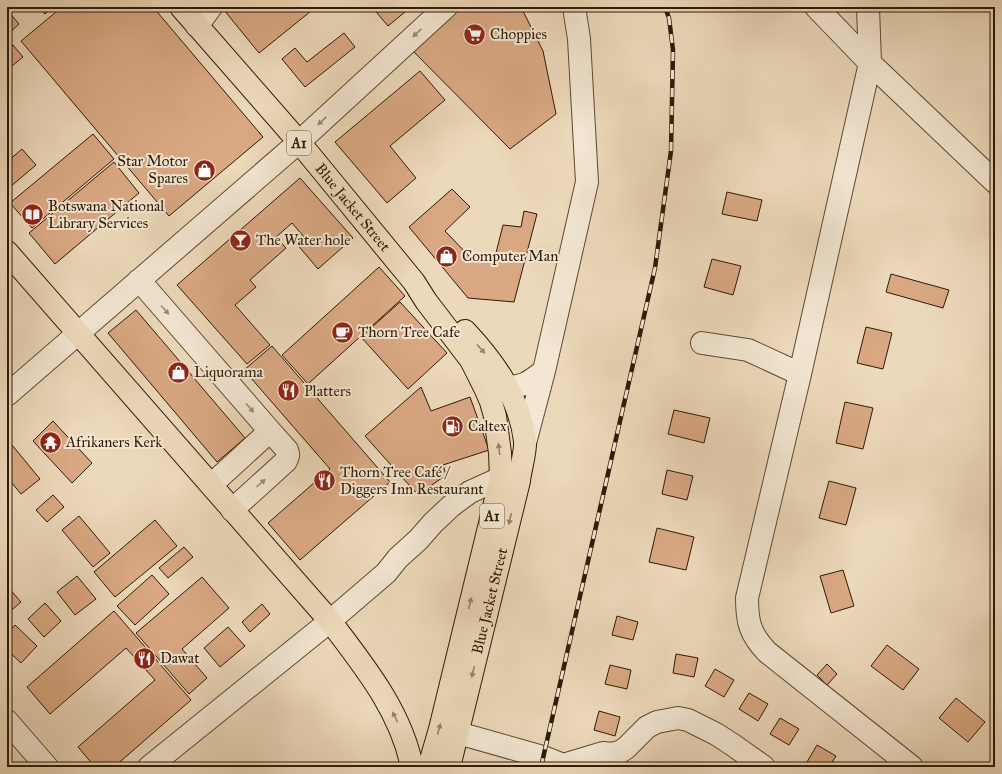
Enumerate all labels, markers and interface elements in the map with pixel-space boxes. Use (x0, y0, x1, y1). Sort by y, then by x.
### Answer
supermarket icon: Choppies (462, 21, 488, 47)
place label: Choppies (490, 25, 547, 43)
one-way arrow (412, 29, 423, 38)
one-way arrow (317, 117, 327, 126)
road number: A1 (287, 131, 311, 155)
place label: Star Motor Spares (117, 152, 188, 187)
shop icon: Star Motor Spares (191, 157, 217, 183)
street label: Blue Jacket Street (311, 160, 395, 256)
place label: Botswana National Library Services (48, 197, 165, 232)
library icon: Botswana National Library Services (19, 202, 45, 228)
bar icon: The Water hole (227, 227, 253, 253)
place label: The Water hole (256, 231, 350, 249)
shop icon: Computer Man (434, 243, 460, 269)
place label: Computer Man (462, 247, 558, 265)
one-way arrow (160, 305, 170, 315)
cafe icon: Thorn Tree Cafe (330, 319, 356, 345)
place label: Thorn Tree Cafe (358, 323, 460, 341)
one-way arrow (477, 344, 486, 354)
shop icon: Liquorama (166, 359, 192, 385)
place label: Liquorama (194, 363, 263, 382)
restaurant icon: Platters (275, 378, 301, 404)
place label: Platters (304, 382, 351, 400)
one-way arrow (245, 404, 254, 413)
fuel station icon: Caltex (440, 413, 466, 439)
place label: Caltex (468, 417, 507, 435)
temple icon: Afrikaners Kerk (37, 429, 63, 455)
place label: Afrikaners Kerk (65, 433, 162, 451)
one-way arrow (496, 443, 503, 455)
place label: Thorn Tree Café / Diggers Inn Restaurant (340, 463, 484, 498)
restaurant icon: Thorn Tree Café / Diggers Inn Restaurant (312, 468, 338, 494)
one-way arrow (256, 479, 266, 488)
road number: A1 (480, 504, 504, 528)
one-way arrow (506, 512, 512, 525)
street label: Blue Jacket Street (468, 545, 511, 656)
one-way arrow (468, 597, 474, 609)
restaurant icon: Dawat (131, 645, 157, 671)
place label: Dawat (160, 649, 200, 667)
one-way arrow (469, 666, 475, 678)
one-way arrow (392, 711, 398, 723)
one-way arrow (436, 723, 442, 735)

